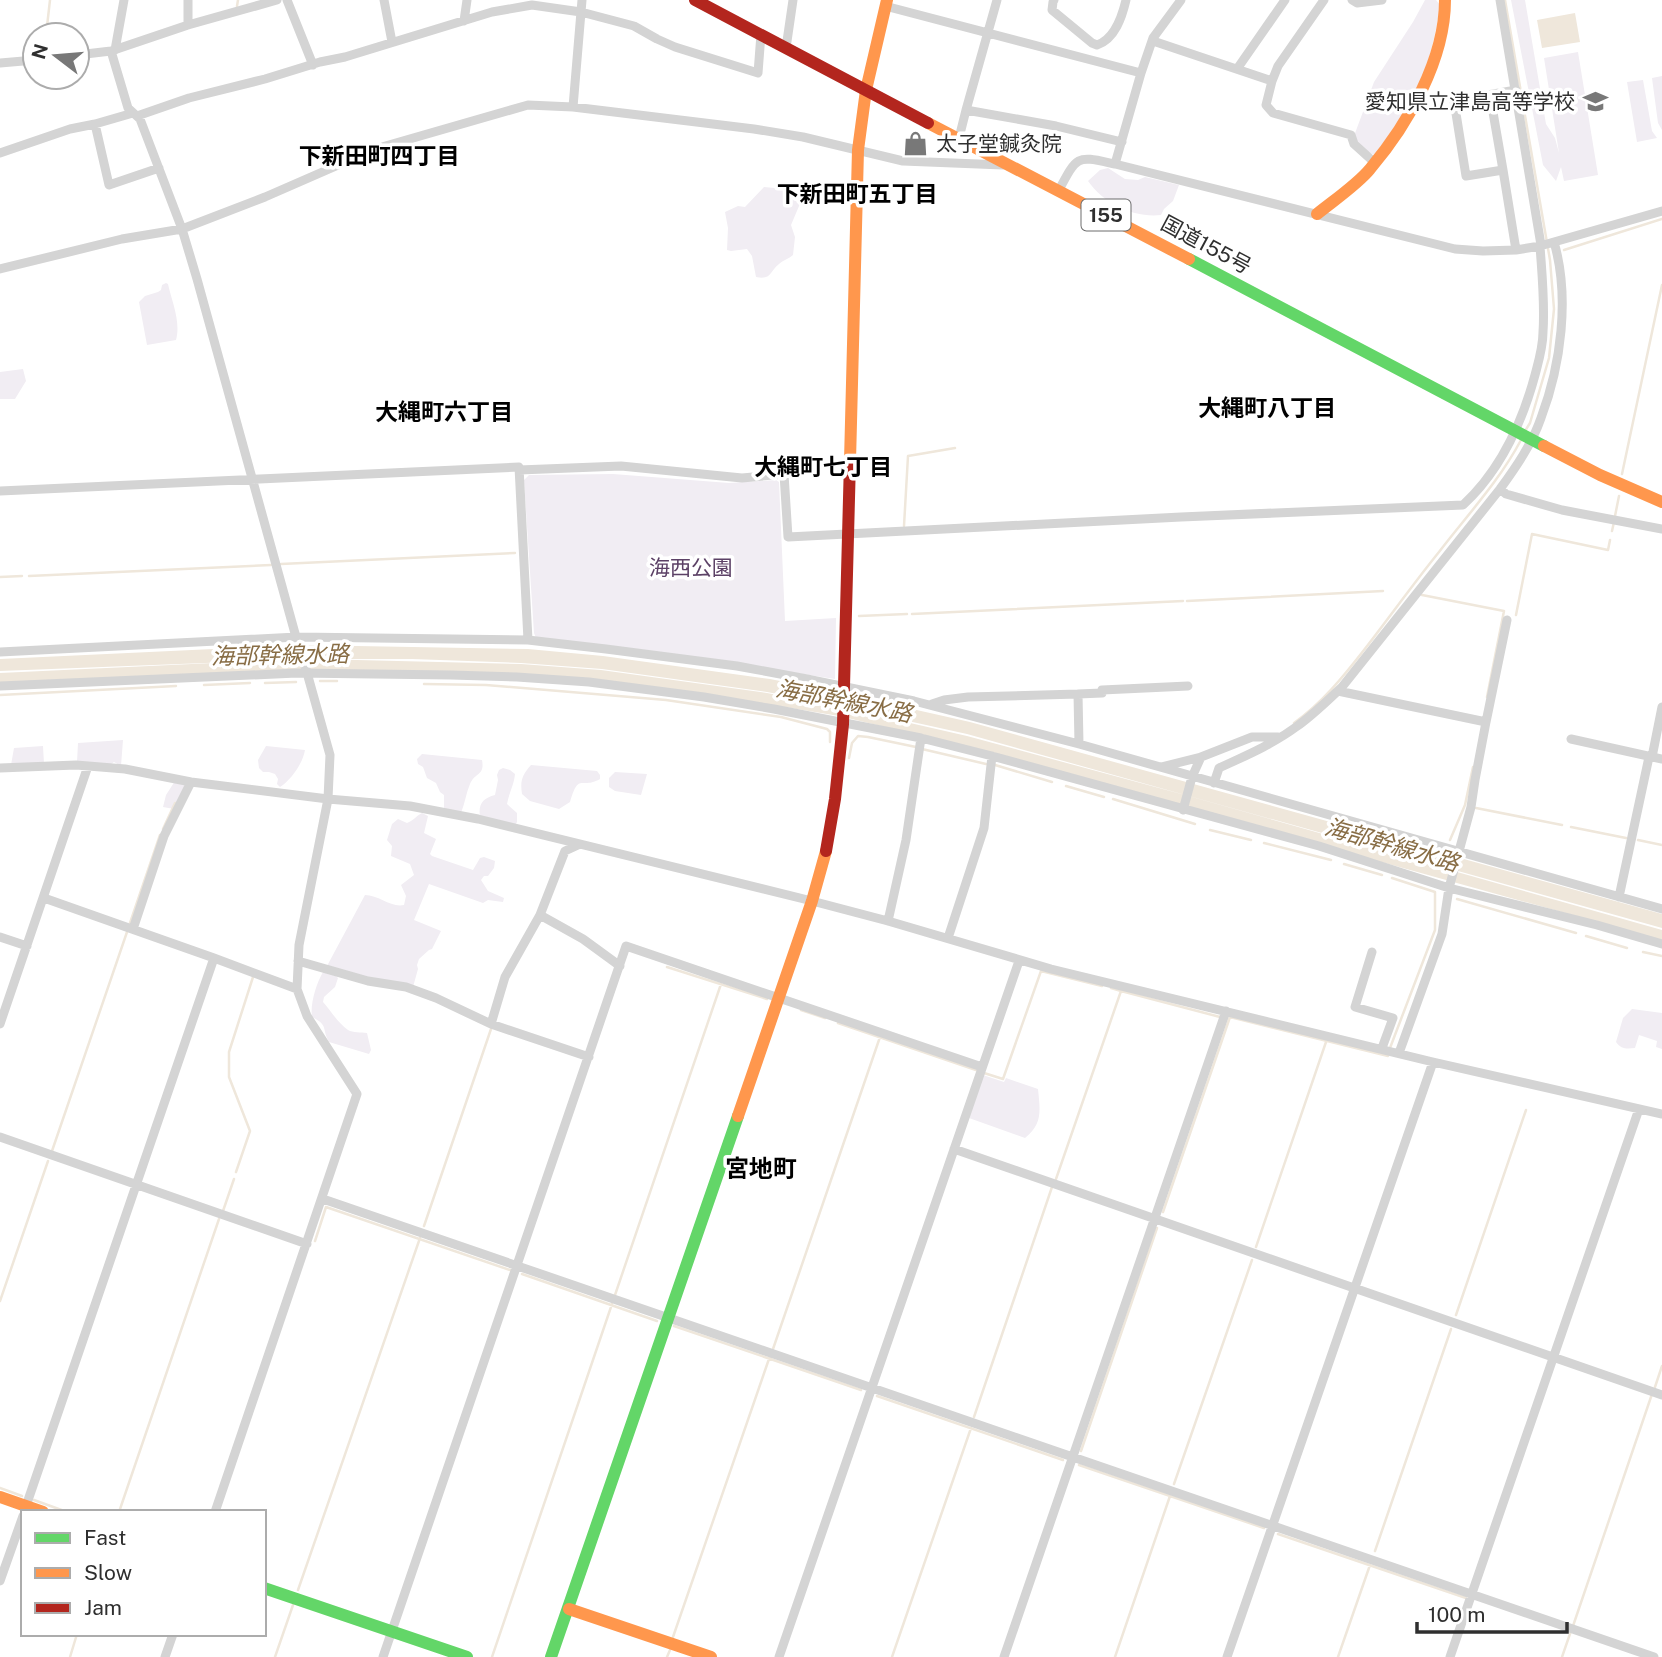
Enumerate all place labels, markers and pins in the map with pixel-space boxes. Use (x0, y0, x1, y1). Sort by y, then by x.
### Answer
school or university icon: 愛知県立津島高等学校 (1581, 88, 1609, 116)
place label: 愛知県立津島高等学校 (1365, 89, 1575, 114)
shop icon: 太子堂鍼灸院 (902, 130, 930, 158)
place label: 太子堂鍼灸院 (936, 131, 1062, 156)

